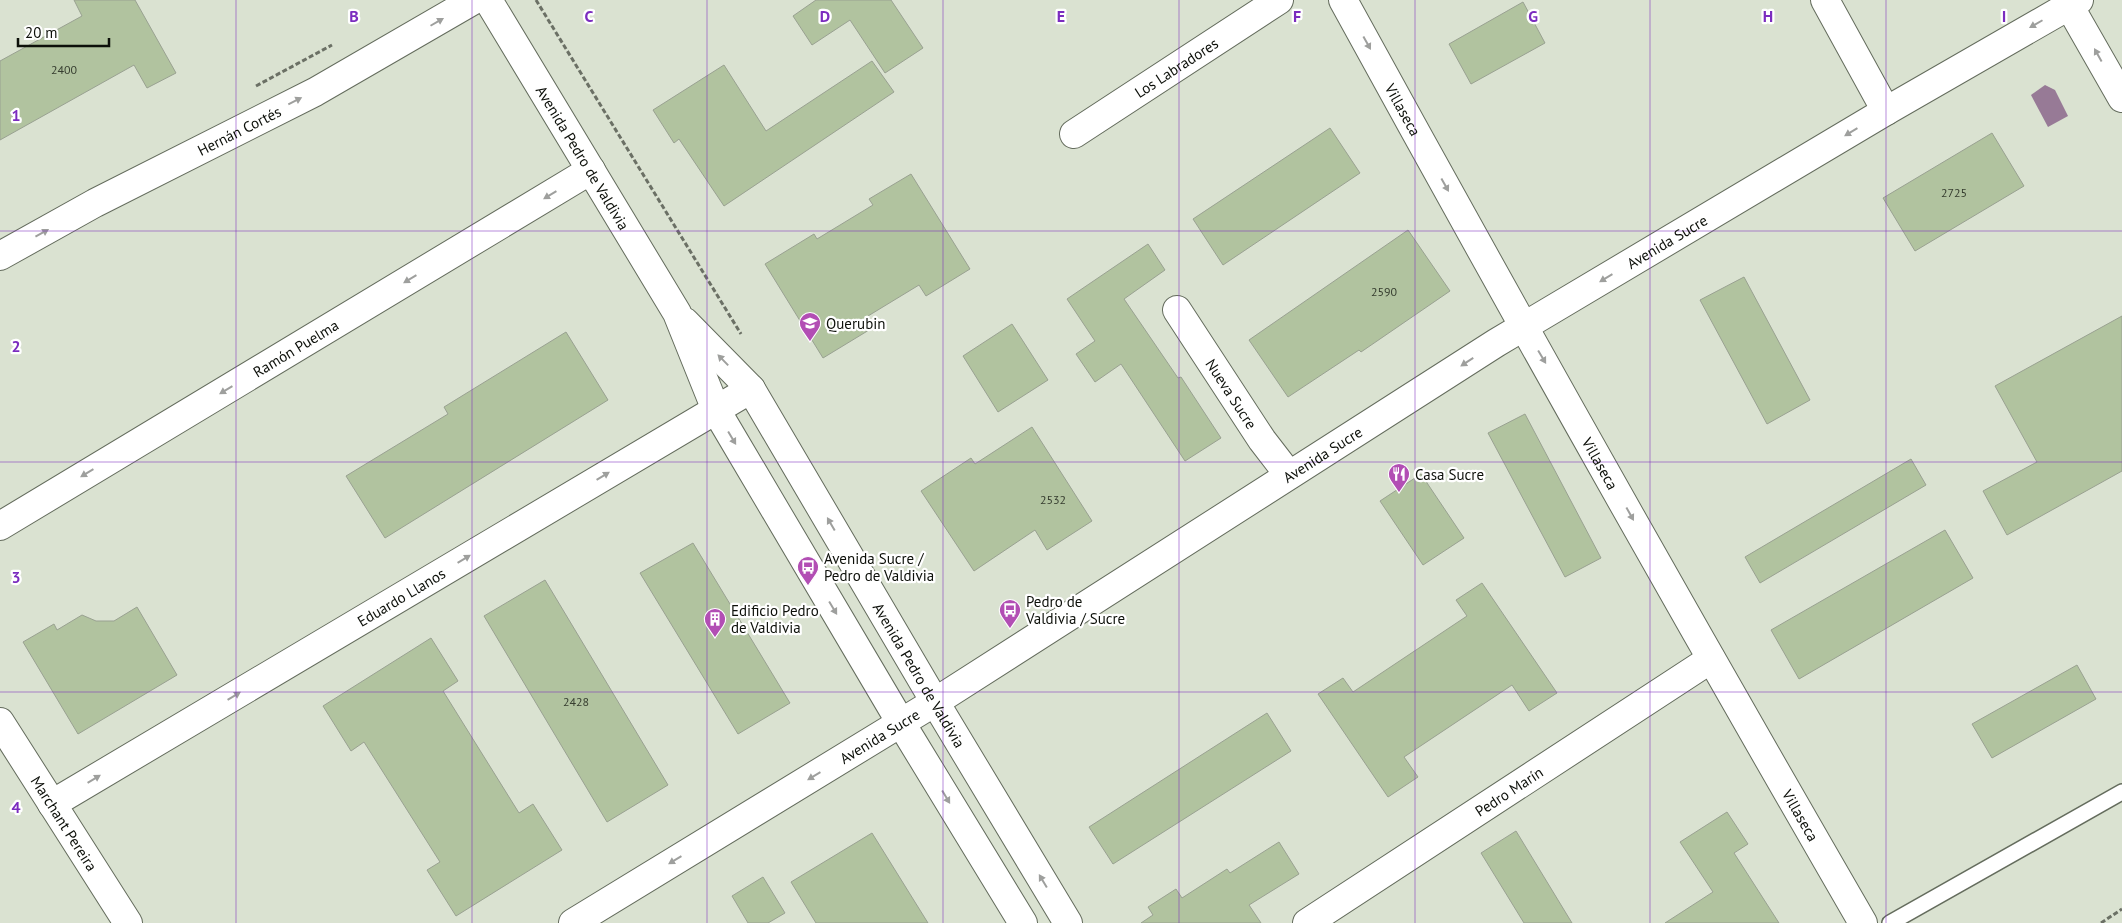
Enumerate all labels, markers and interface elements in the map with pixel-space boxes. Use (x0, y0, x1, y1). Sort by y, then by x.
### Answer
text: B (349, 6, 359, 26)
text: C (585, 6, 594, 26)
text: D (820, 6, 830, 26)
text: E (1057, 6, 1065, 26)
text: F (1293, 6, 1301, 26)
text: G (1528, 6, 1538, 26)
text: H (1763, 6, 1773, 26)
text: I (2002, 6, 2006, 26)
scale bar (18, 15, 109, 47)
one-way arrow (431, 18, 444, 27)
one-way arrow (2030, 19, 2043, 28)
text: 20 m (25, 23, 58, 42)
street label: Los Labradores (1131, 33, 1222, 101)
one-way arrow (1362, 36, 1371, 49)
one-way arrow (2094, 48, 2102, 62)
house number: 2400 (51, 62, 78, 77)
street label: Villaseca (1381, 79, 1425, 139)
street label: Avenida Pedro de Valdivia (532, 82, 634, 233)
one-way arrow (288, 97, 303, 105)
street label: Hernán Cortés (194, 101, 284, 159)
text: 1 (11, 105, 21, 125)
one-way arrow (1844, 128, 1857, 137)
one-way arrow (1440, 179, 1449, 192)
house number: 2725 (1941, 185, 1967, 200)
one-way arrow (543, 191, 556, 200)
street label: Avenida Sucre (1623, 210, 1711, 273)
one-way arrow (36, 228, 49, 237)
one-way arrow (1599, 273, 1612, 282)
one-way arrow (404, 275, 417, 284)
house number: 2590 (1371, 284, 1398, 299)
school or university icon: Querubin (798, 311, 822, 342)
place label: Querubin (826, 314, 885, 333)
street label: Ramón Puelma (249, 315, 342, 381)
text: 2 (11, 336, 21, 356)
one-way arrow (1537, 351, 1546, 364)
one-way arrow (717, 354, 729, 366)
street label: Nueva Sucre (1202, 355, 1262, 432)
one-way arrow (1460, 357, 1473, 366)
one-way arrow (219, 385, 232, 394)
street label: Avenida Sucre (1279, 422, 1366, 486)
one-way arrow (728, 431, 737, 444)
street label: Villaseca (1578, 433, 1623, 493)
restaurant icon: Casa Sucre (1387, 462, 1411, 493)
place label: Casa Sucre (1415, 465, 1484, 484)
one-way arrow (80, 469, 93, 478)
one-way arrow (597, 472, 610, 481)
house number: 2532 (1040, 492, 1066, 507)
one-way arrow (1626, 507, 1634, 522)
one-way arrow (826, 518, 835, 531)
place label: Avenida Sucre / Pedro de Valdivia (824, 549, 934, 585)
one-way arrow (457, 555, 470, 564)
bus stop icon: Avenida Sucre / Pedro de Valdivia (796, 555, 820, 586)
street label: Eduardo Llanos (354, 563, 449, 630)
text: 3 (11, 567, 21, 587)
place label: Pedro de Valdivia / Sucre (1025, 592, 1125, 628)
bus stop icon: Pedro de Valdivia / Sucre (998, 598, 1022, 629)
street label: Avenida Pedro de Valdivia (869, 599, 970, 751)
place label: Edificio Pedro de Valdivia (731, 601, 819, 637)
one-way arrow (828, 601, 837, 614)
building icon: Edificio Pedro de Valdivia (703, 607, 727, 638)
one-way arrow (227, 691, 240, 700)
house number: 2428 (563, 694, 589, 709)
street label: Avenida Sucre (836, 704, 923, 768)
street label: Pedro Marín (1471, 762, 1546, 820)
one-way arrow (808, 771, 821, 781)
street label: Marchant Pereira (27, 772, 102, 874)
one-way arrow (87, 774, 100, 783)
street label: Villaseca (1778, 785, 1823, 845)
one-way arrow (942, 791, 951, 804)
text: 4 (11, 797, 21, 817)
one-way arrow (669, 856, 682, 865)
one-way arrow (1038, 875, 1047, 888)

